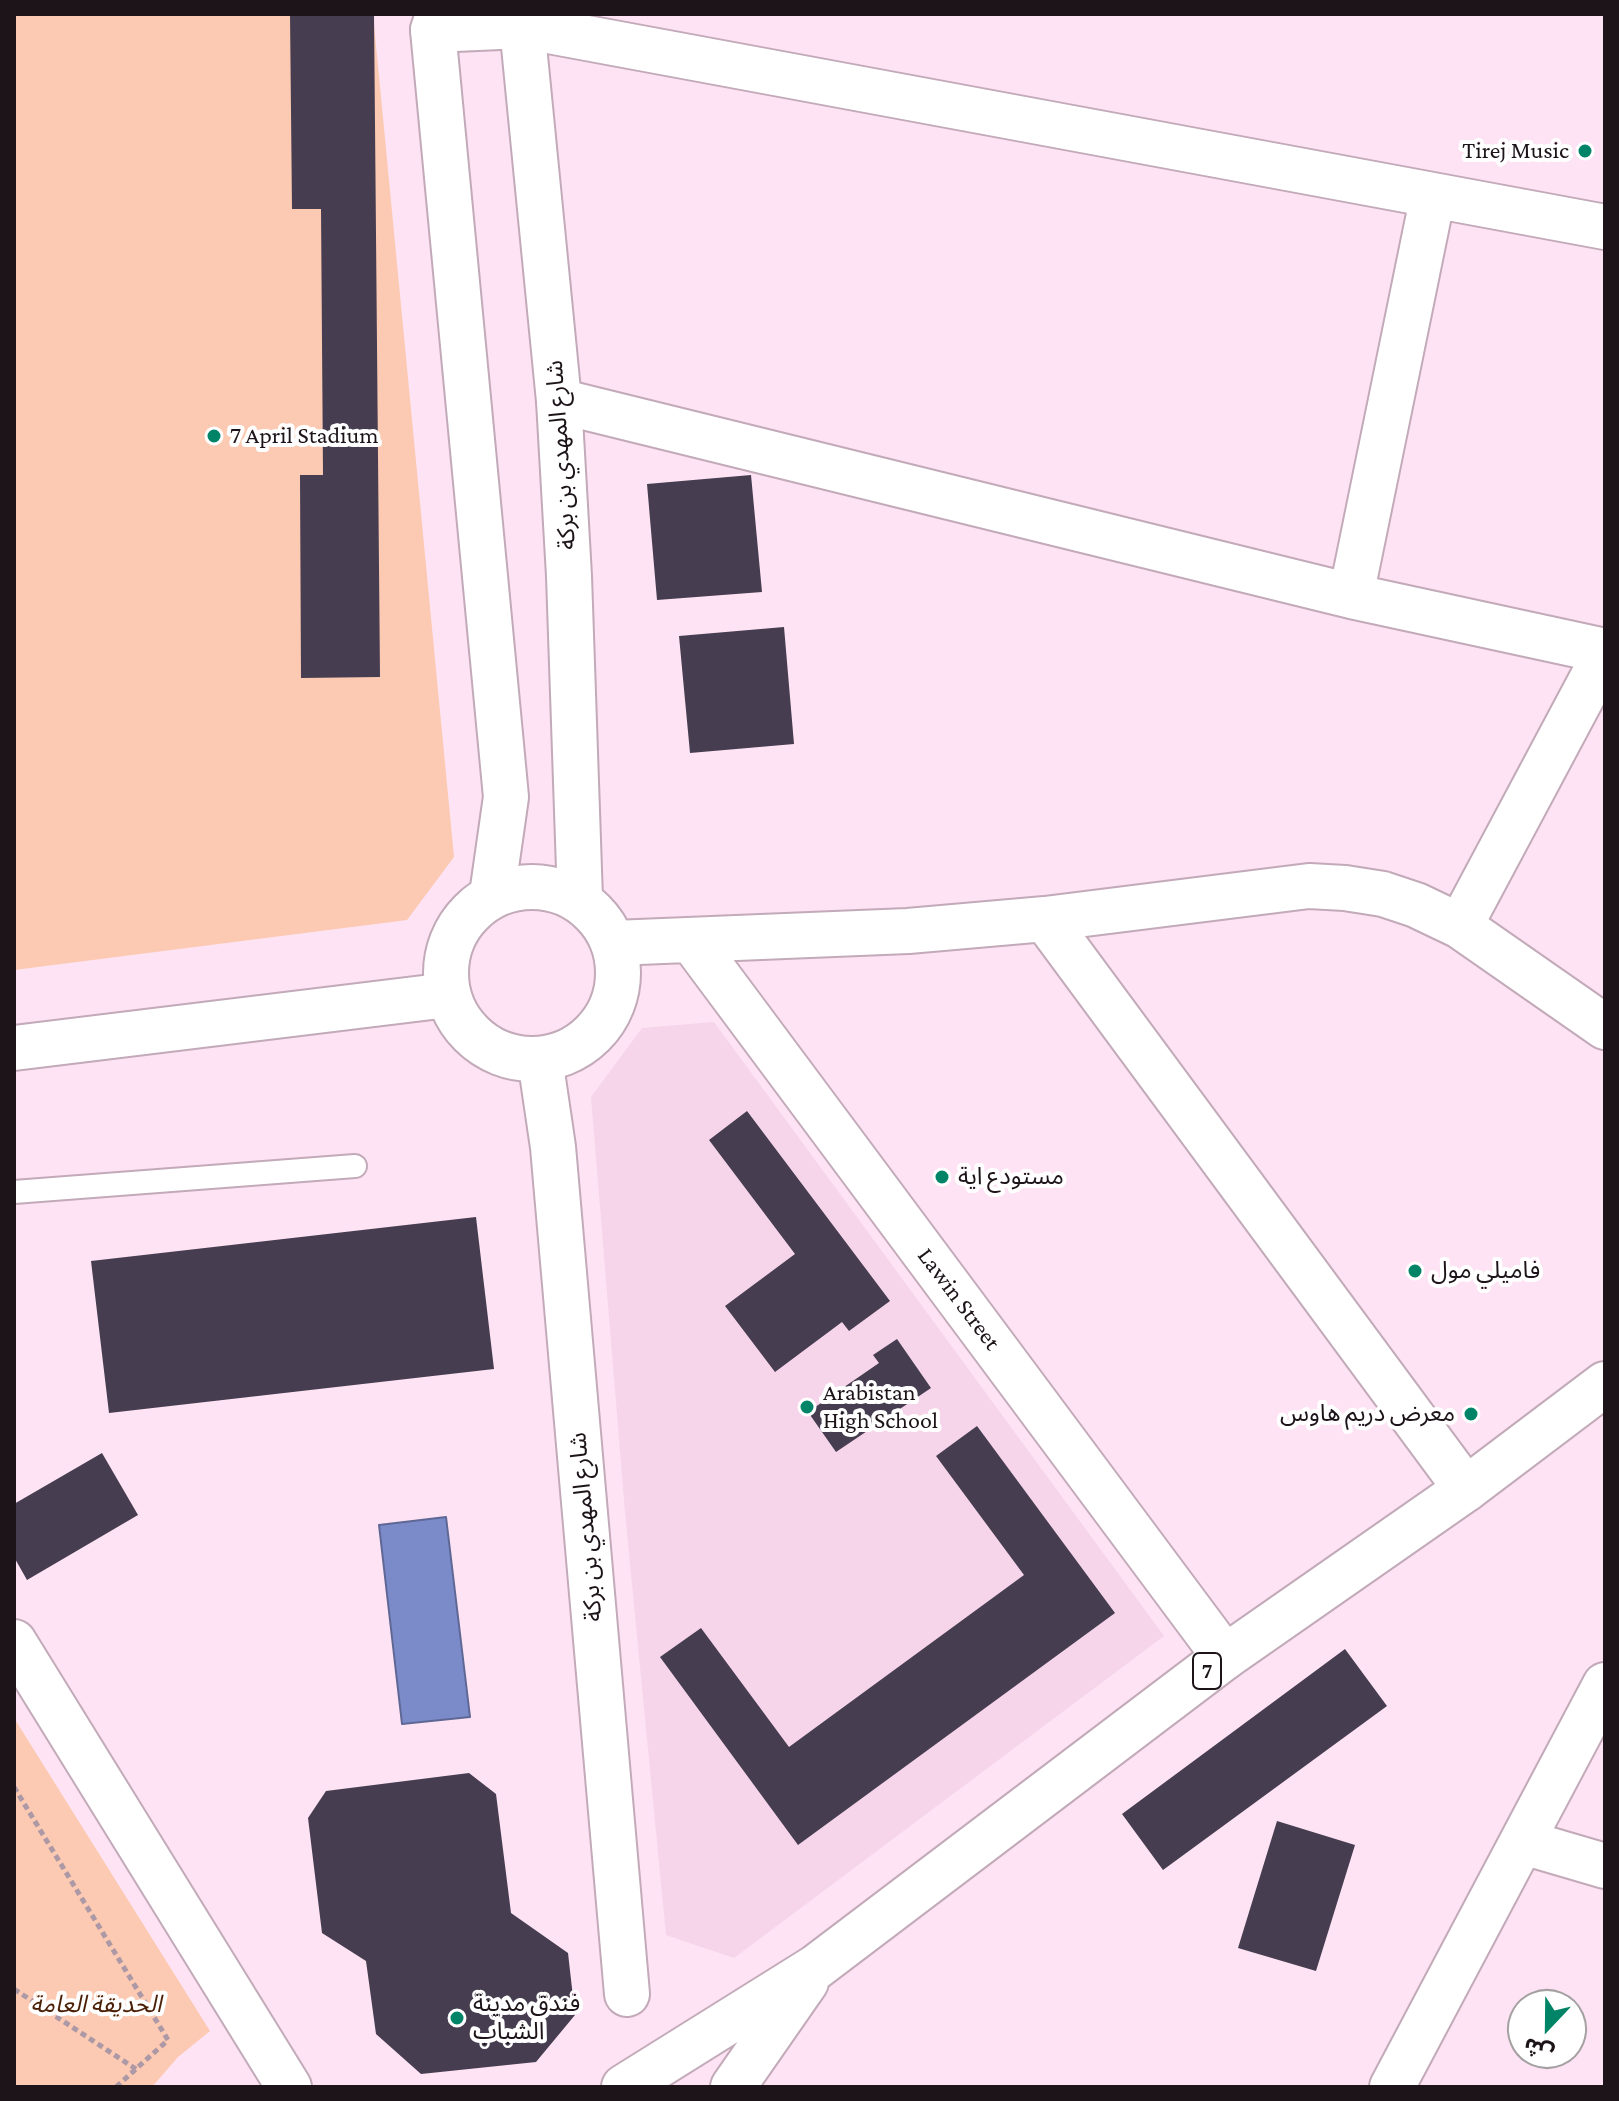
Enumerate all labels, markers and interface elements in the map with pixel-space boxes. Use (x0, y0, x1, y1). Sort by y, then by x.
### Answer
place label: Tirej Music (1462, 137, 1569, 165)
marker: Tirej Music (1576, 142, 1594, 160)
street label: شارع المهدي بن بركة (540, 359, 582, 551)
place label: 7 April Stadium (230, 422, 378, 450)
marker: 7 April Stadium (205, 427, 223, 445)
place label: مستودع اية (958, 1163, 1064, 1191)
marker: مستودع اية (933, 1168, 951, 1186)
street label: Lawin Street (911, 1242, 1007, 1356)
place label: فاميلي مول (1431, 1257, 1540, 1285)
marker: فاميلي مول (1406, 1262, 1424, 1280)
place label: Arabistan High School (823, 1379, 938, 1435)
marker: Arabistan High School (798, 1398, 816, 1416)
place label: معرض دريم هاوس (1280, 1400, 1455, 1428)
marker: معرض دريم هاوس (1462, 1405, 1480, 1423)
street label: شارع المهدي بن بركة (563, 1431, 609, 1623)
road number: 7 (1193, 1653, 1221, 1689)
north arrow (1507, 1989, 1587, 2069)
place label: فندق مدينة الشباب (473, 1990, 580, 2046)
park label: الحديقة العامة (31, 1991, 161, 2019)
marker: فندق مدينة الشباب (448, 2009, 466, 2027)
text: ش (1520, 2033, 1557, 2067)

